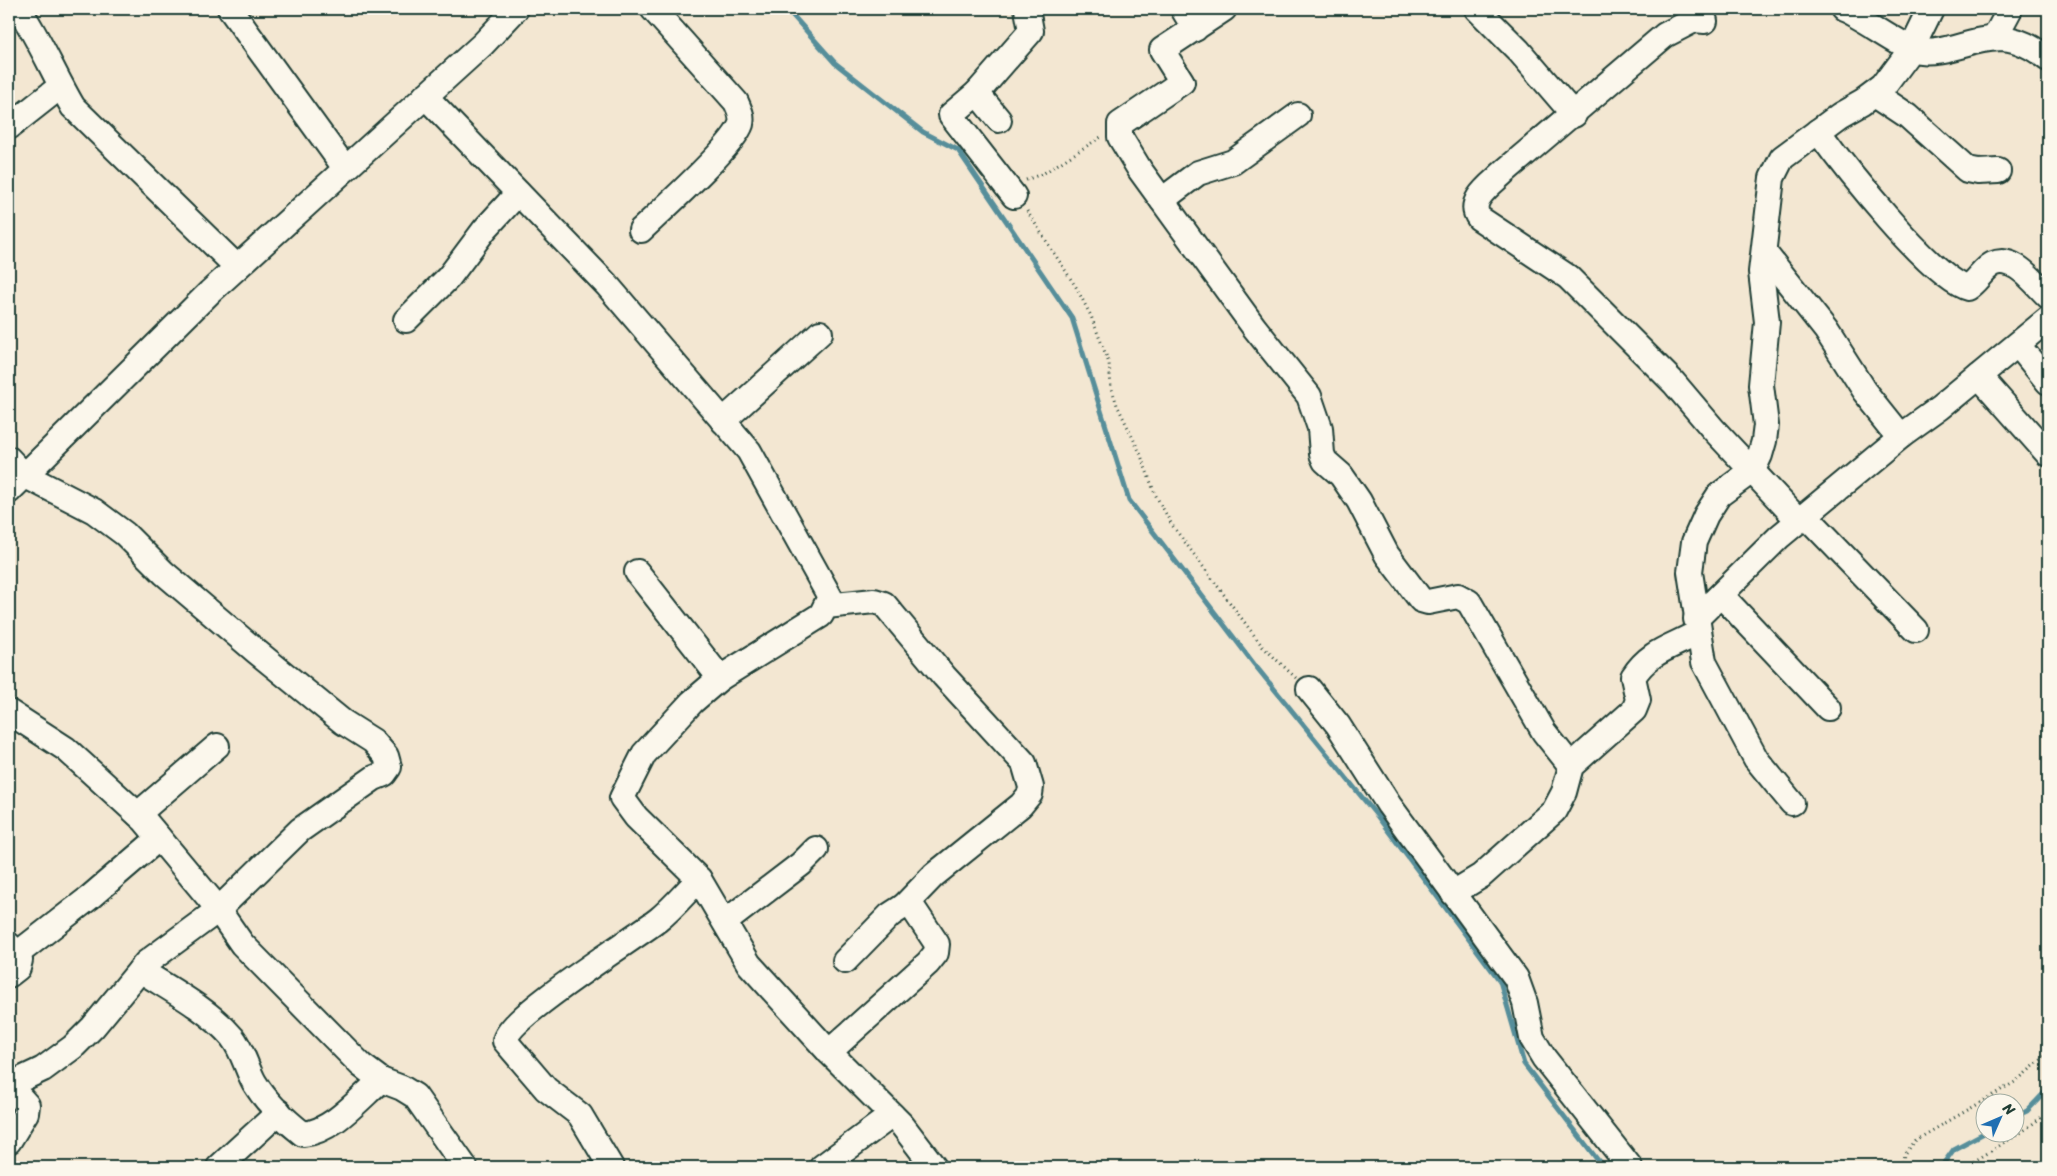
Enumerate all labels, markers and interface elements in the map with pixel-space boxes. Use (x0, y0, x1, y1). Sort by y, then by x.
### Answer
north arrow (1974, 1094, 2024, 1144)
text: N (1996, 1096, 2021, 1122)

